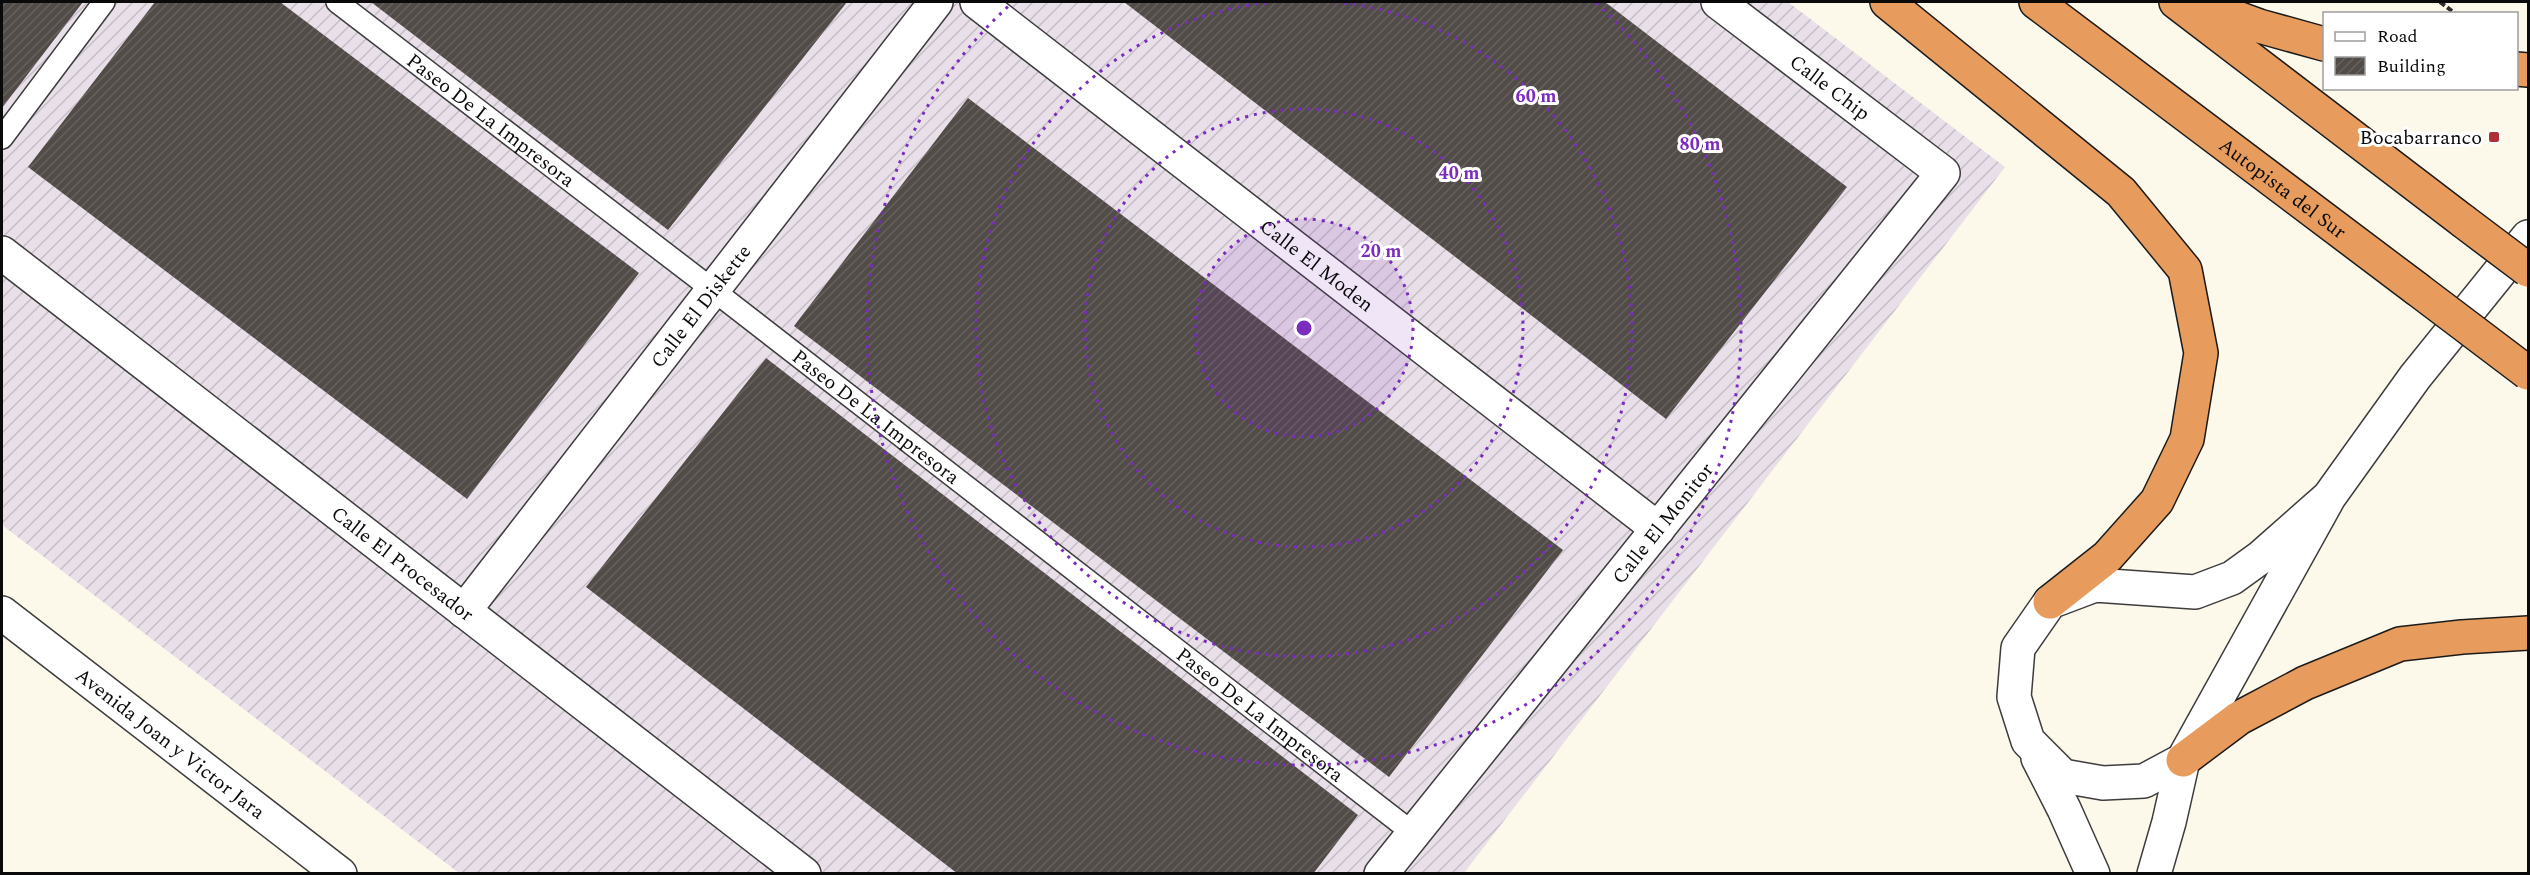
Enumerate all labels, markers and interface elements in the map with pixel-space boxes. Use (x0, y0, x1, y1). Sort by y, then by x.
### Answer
legend (2323, 12, 2518, 90)
text: Road (2377, 23, 2418, 50)
street label: Paseo De La Impresora (400, 46, 581, 195)
street label: Calle Chip (1783, 47, 1876, 128)
text: Building (2377, 53, 2446, 80)
text: 60 m (1516, 83, 1556, 110)
place label: Bocabarranco (2360, 123, 2482, 153)
marker: Bocabarranco (2487, 130, 2501, 144)
text: 80 m (1680, 131, 1720, 158)
street label: Autopista del Sur (2212, 131, 2352, 247)
text: 40 m (1439, 160, 1479, 187)
street label: Calle El Moden (1253, 212, 1380, 320)
street label: Calle El Diskette (644, 238, 759, 375)
text: 20 m (1361, 238, 1401, 265)
centre of rings (1294, 318, 1314, 338)
street label: Paseo De La Impresora (785, 343, 966, 492)
street label: Calle El Monitor (1605, 456, 1721, 591)
street label: Calle El Procesador (324, 499, 480, 629)
street label: Paseo De La Impresora (1169, 640, 1350, 790)
street label: Avenida Joan y Victor Jara (69, 661, 272, 827)

